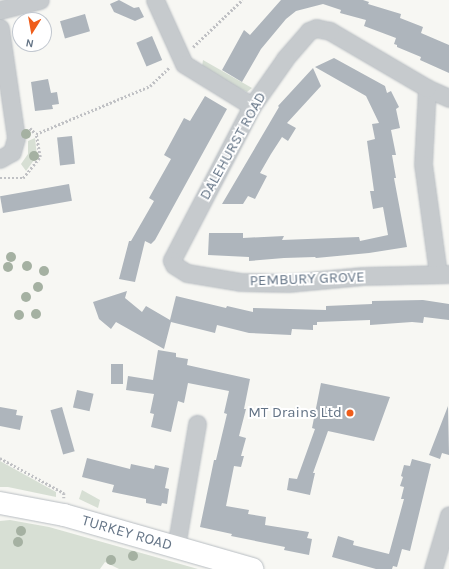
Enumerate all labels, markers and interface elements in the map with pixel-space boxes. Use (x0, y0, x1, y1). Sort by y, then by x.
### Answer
north arrow (12, 12, 52, 52)
text: N (25, 36, 35, 50)
street label: DALEHURST ROAD (196, 89, 270, 203)
street label: PEMBURY GROVE (249, 268, 365, 290)
place label: MT Drains Ltd (248, 404, 342, 422)
marker: MT Drains Ltd (345, 408, 355, 418)
street label: TURKEY ROAD (80, 512, 174, 554)

